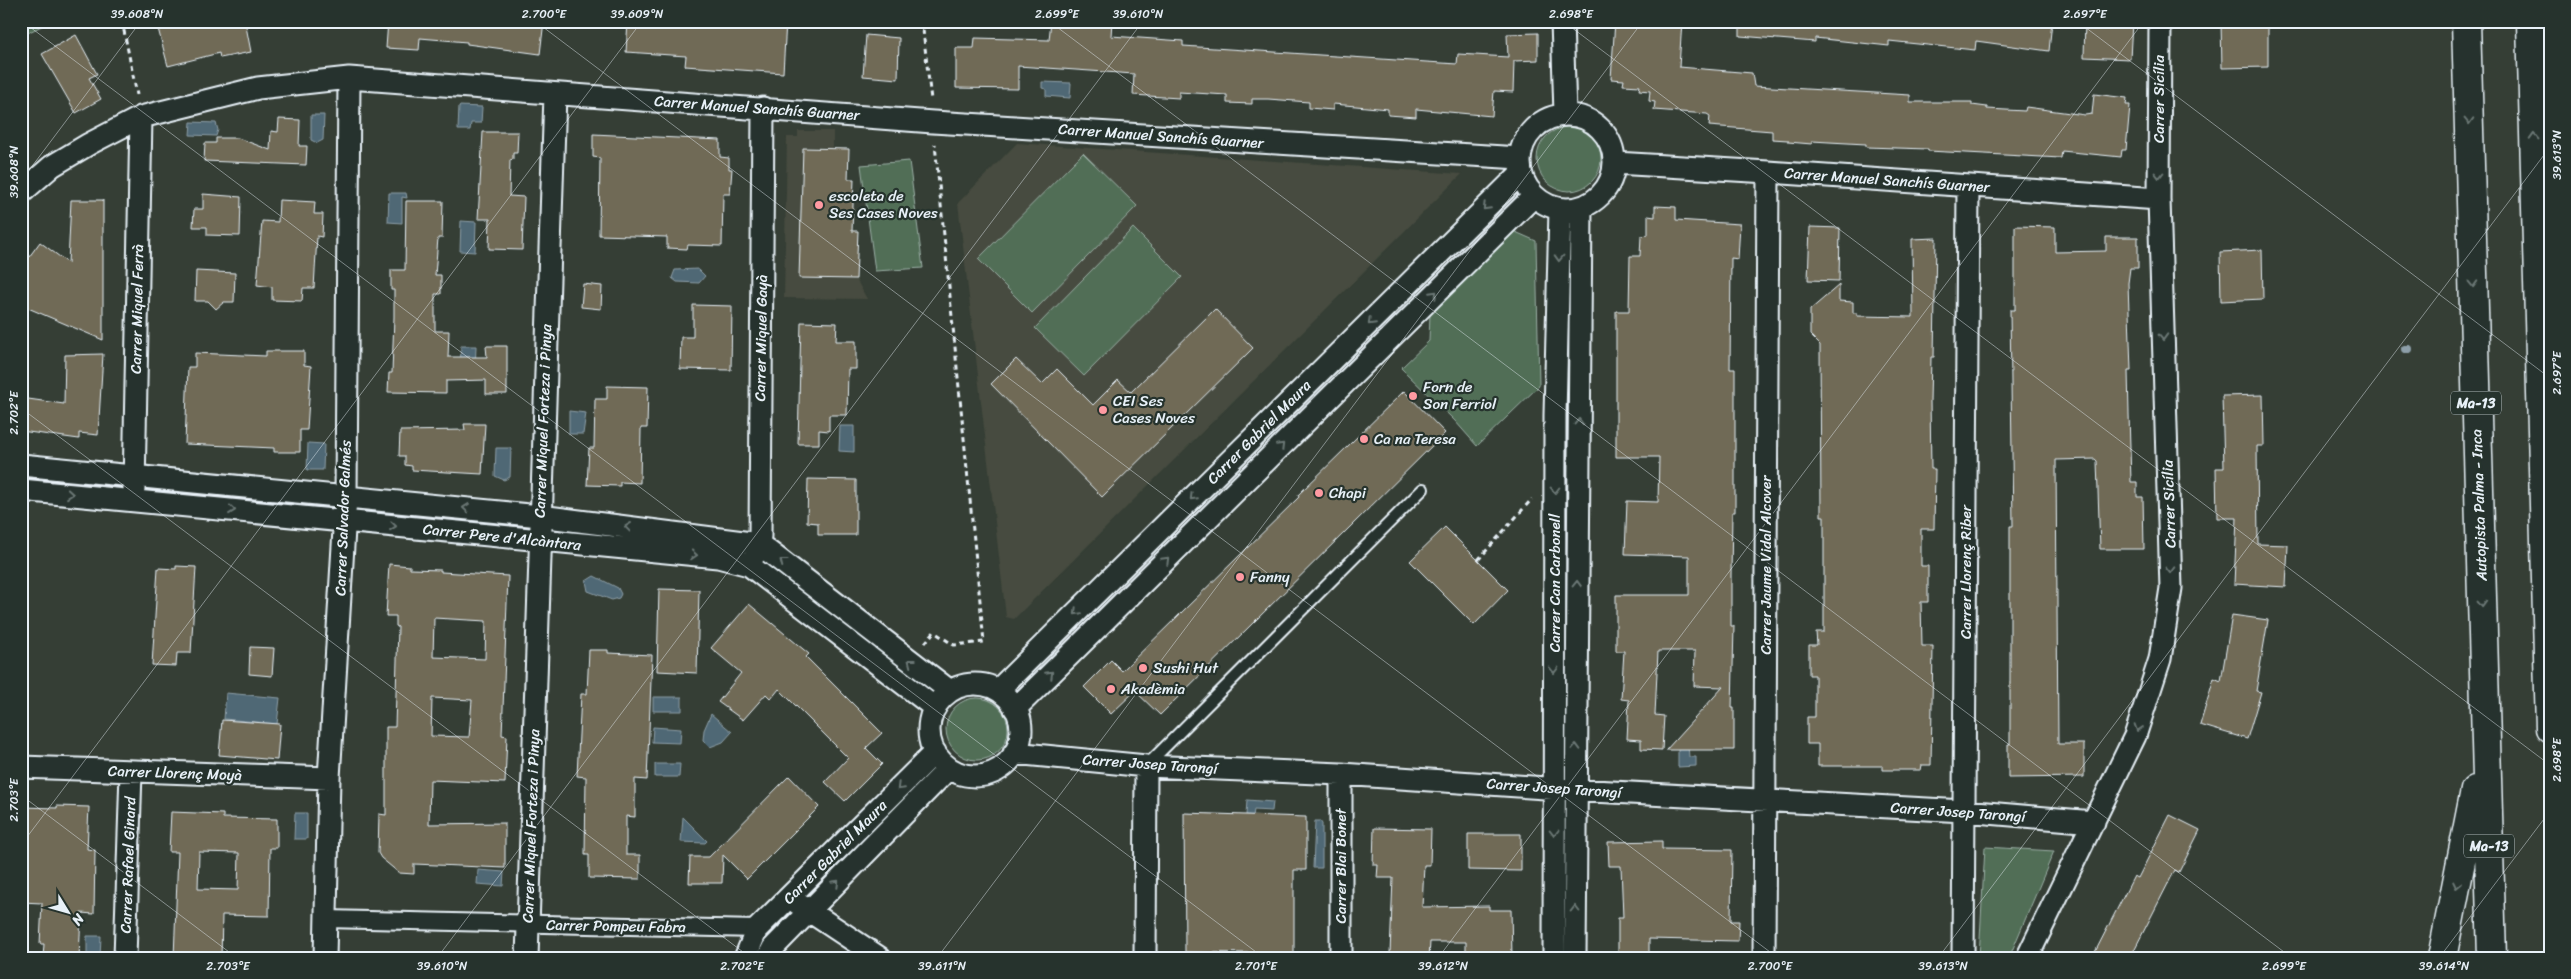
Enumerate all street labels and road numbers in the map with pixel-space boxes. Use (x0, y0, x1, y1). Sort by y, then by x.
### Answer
street label: Carrer Sicília (2146, 54, 2172, 143)
street label: Carrer Manuel Sanchís Guarner (653, 88, 861, 128)
street label: Carrer Manuel Sanchís Guarner (1057, 116, 1265, 156)
street label: Carrer Manuel Sanchís Guarner (1783, 160, 1991, 200)
street label: Carrer Miquel Ferrà (123, 243, 151, 374)
street label: Carrer Miquel Gayà (747, 274, 775, 402)
street label: Carrer Miquel Forteza i Pinya (527, 323, 559, 518)
street label: Carrer Gabriel Maura (1200, 373, 1318, 491)
road number: Ma-13 (2451, 392, 2501, 414)
street label: Autopista Palma - Inca (2463, 428, 2495, 582)
street label: Carrer Salvador Galmés (327, 440, 359, 596)
street label: Carrer Sicília (2154, 459, 2184, 548)
street label: Carrer Jaume Vidal Alcover (1753, 475, 1779, 654)
street label: Carrer Llorenç Riber (1953, 504, 1979, 639)
street label: Carrer Can Carbonell (1542, 513, 1568, 652)
street label: Carrer Pere d'Alcàntara (422, 516, 583, 558)
street label: Carrer Miquel Forteza i Pinya (515, 728, 547, 923)
street label: Carrer Josep Tarongí (1082, 746, 1220, 782)
street label: Carrer Llorenç Moyà (108, 758, 243, 788)
street label: Carrer Josep Tarongí (1486, 770, 1624, 806)
street label: Carrer Gabriel Maura (776, 793, 894, 911)
street label: Carrer Josep Tarongí (1890, 794, 2028, 830)
street label: Carrer Rafael Ginard (113, 795, 143, 934)
street label: Carrer Blai Bonet (1328, 808, 1354, 923)
road number: Ma-13 (2464, 834, 2514, 858)
street label: Carrer Pompeu Fabra (546, 912, 687, 940)

